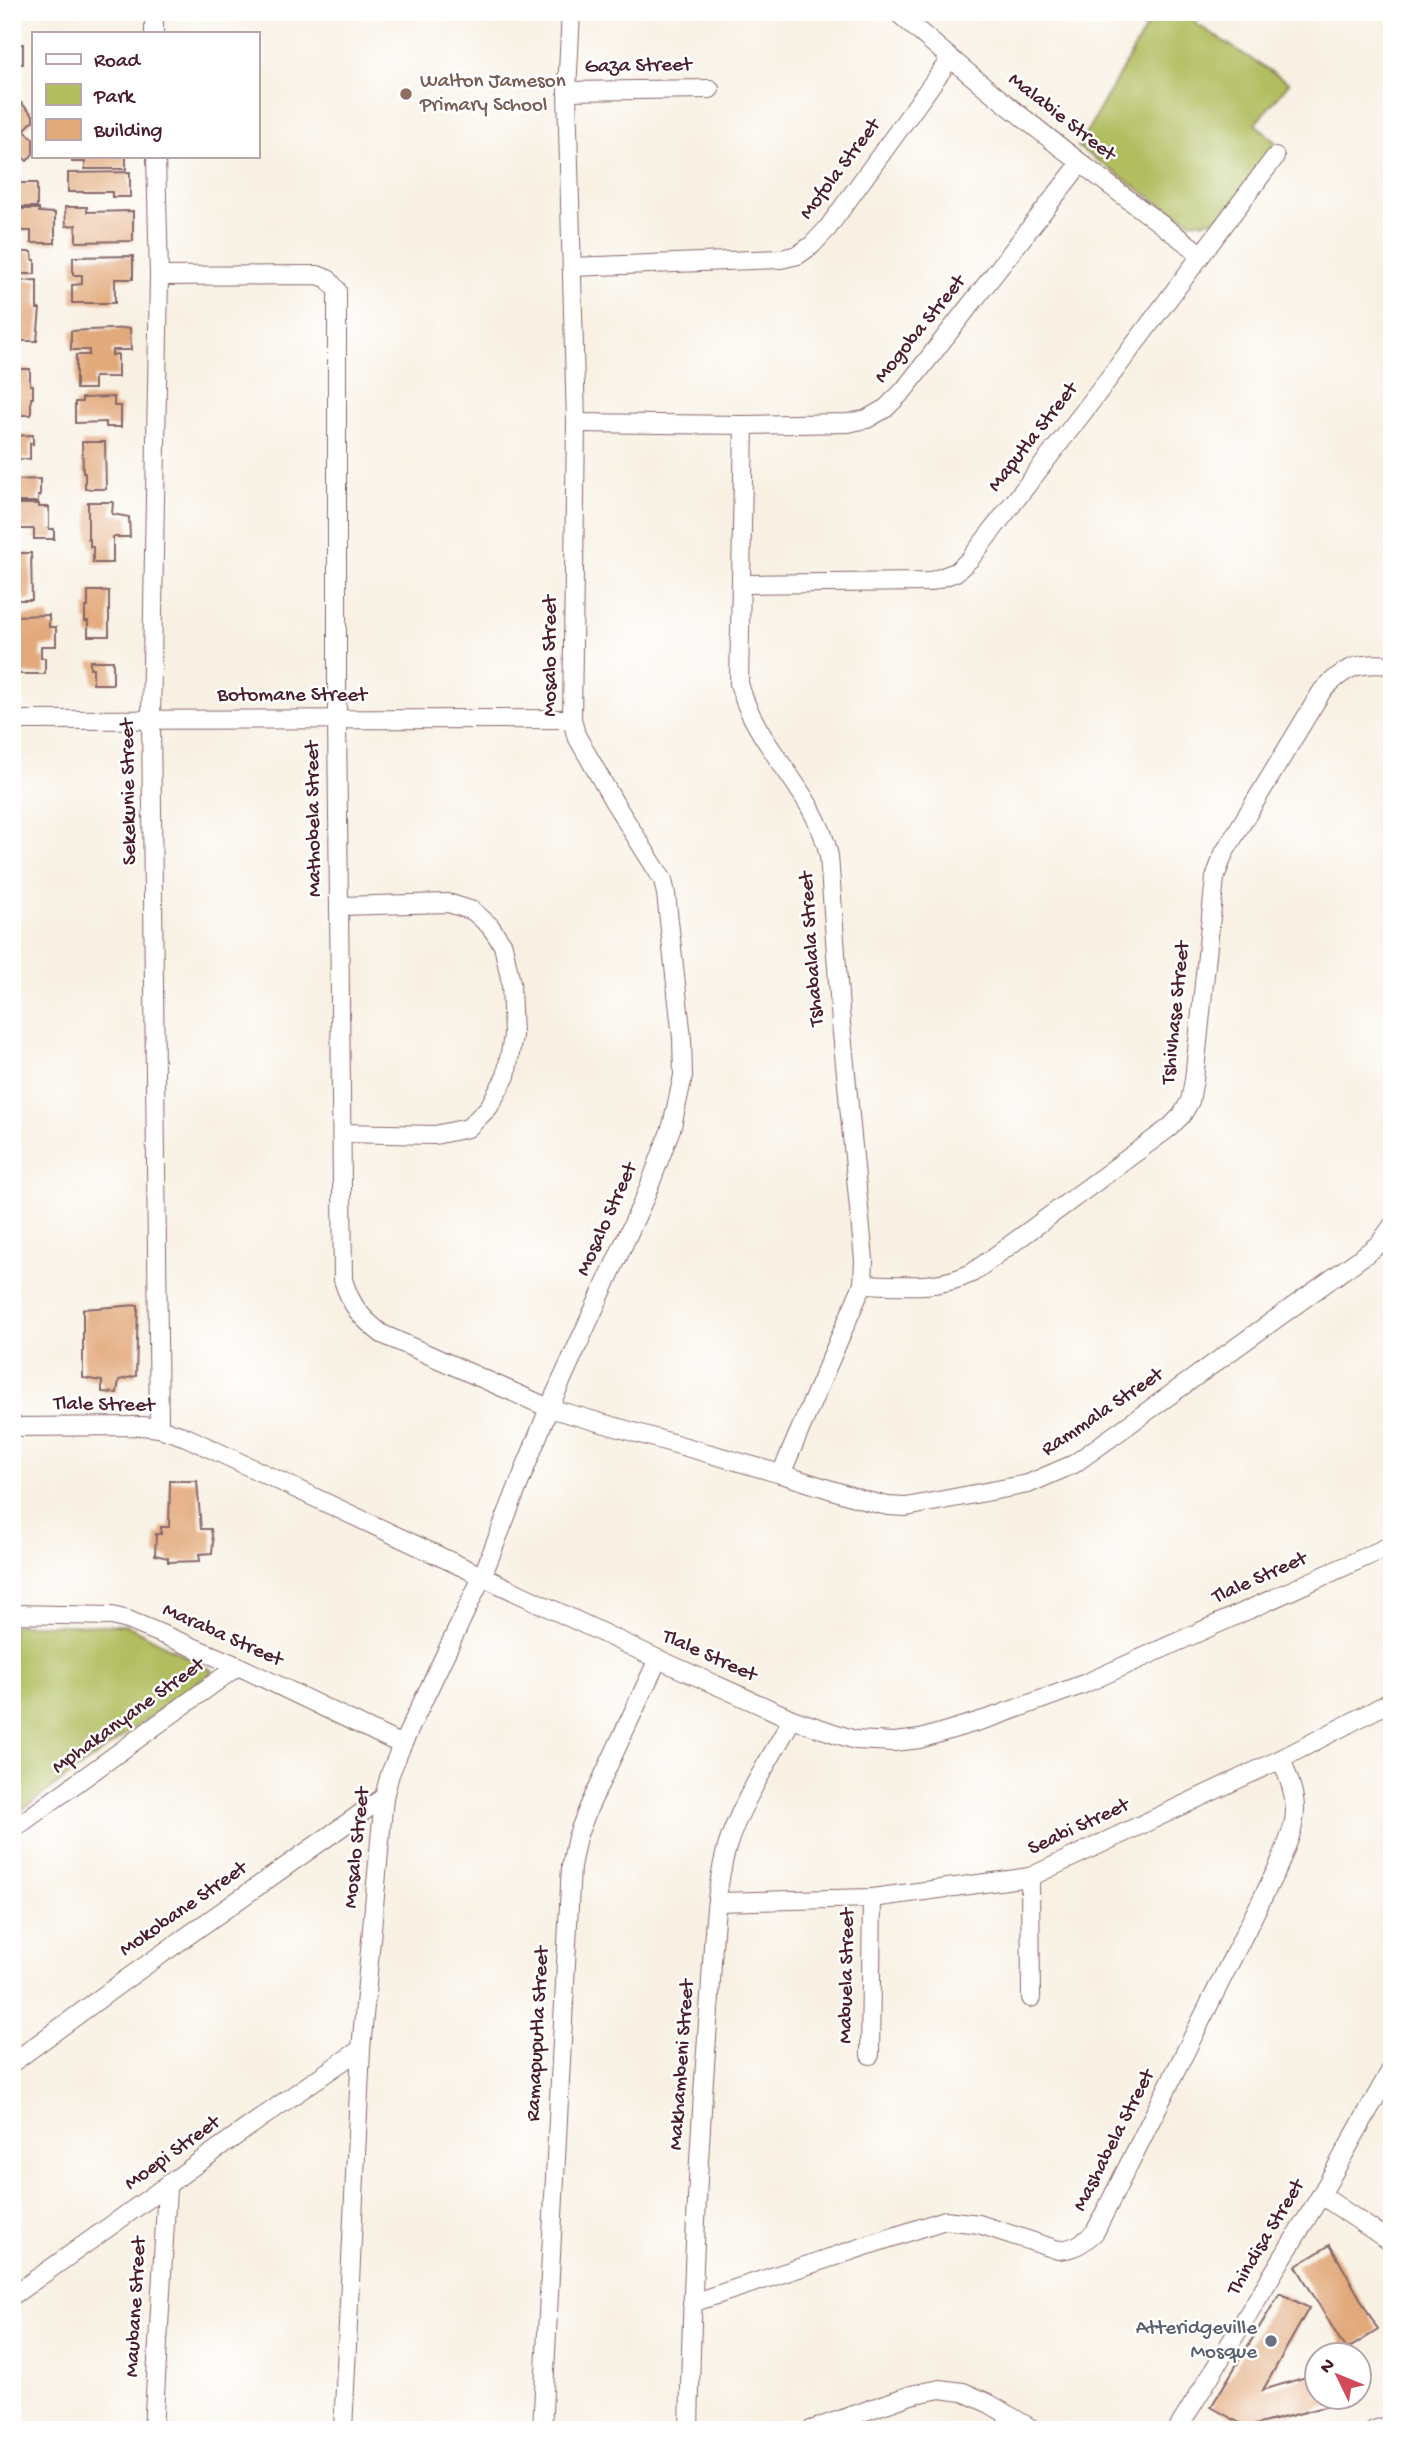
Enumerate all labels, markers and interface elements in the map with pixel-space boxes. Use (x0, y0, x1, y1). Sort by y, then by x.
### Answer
legend (32, 32, 259, 158)
text: Road (94, 50, 142, 75)
street label: Gaza Street (584, 54, 694, 80)
street label: Malabie Street (1002, 68, 1122, 169)
place label: Walton Jameson Primary School (419, 70, 566, 119)
text: Park (93, 86, 137, 111)
marker: Walton Jameson Primary School (398, 86, 414, 102)
street label: Mofola Street (795, 113, 889, 225)
text: Building (93, 120, 163, 145)
street label: Mogoba Street (870, 269, 974, 389)
street label: Maputla Street (983, 376, 1086, 498)
street label: Mosalo Street (539, 593, 564, 717)
street label: Botomane Street (216, 684, 369, 709)
street label: Sekekunie Street (116, 716, 144, 865)
street label: Mathobela Street (301, 738, 329, 897)
street label: Tshabalala Street (795, 868, 831, 1028)
street label: Tshivhase Street (1157, 938, 1197, 1087)
street label: Mosalo Street (572, 1157, 645, 1281)
street label: Rammala Street (1037, 1362, 1171, 1463)
street label: Tlale Street (52, 1393, 157, 1419)
street label: Tlale Street (1208, 1546, 1313, 1611)
street label: Maraba Street (158, 1598, 288, 1675)
street label: Tlale Street (657, 1625, 762, 1690)
street label: Mphakanyane Street (48, 1652, 212, 1781)
street label: Mosalo Street (339, 1784, 377, 1910)
street label: Seabi Street (1024, 1793, 1136, 1862)
street label: Mokobane Street (115, 1855, 255, 1963)
street label: Mabuela Street (834, 1906, 862, 2044)
street label: Ramapuputla Street (522, 1943, 556, 2122)
street label: Makhambeni Street (665, 1976, 702, 2151)
street label: Mashabela Street (1068, 2064, 1163, 2216)
street label: Moepi Street (120, 2109, 228, 2197)
street label: Thindisa Street (1222, 2173, 1313, 2301)
street label: Maubane Street (121, 2234, 153, 2378)
place label: Atteridgeville Mosque (1136, 2317, 1258, 2366)
marker: Atteridgeville Mosque (1263, 2333, 1279, 2349)
north arrow (1302, 2340, 1372, 2410)
text: N (1315, 2354, 1341, 2379)

